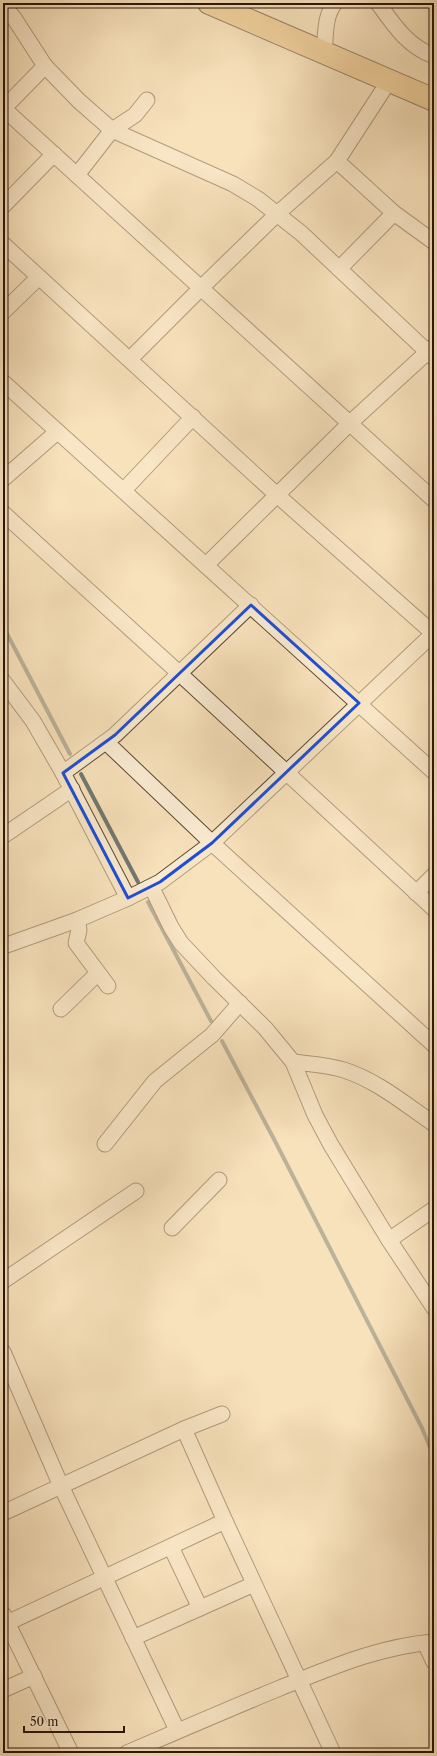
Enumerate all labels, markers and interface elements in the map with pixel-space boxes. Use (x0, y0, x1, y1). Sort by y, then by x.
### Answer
scale bar (24, 1708, 124, 1734)
text: 50 m (30, 1714, 59, 1729)

